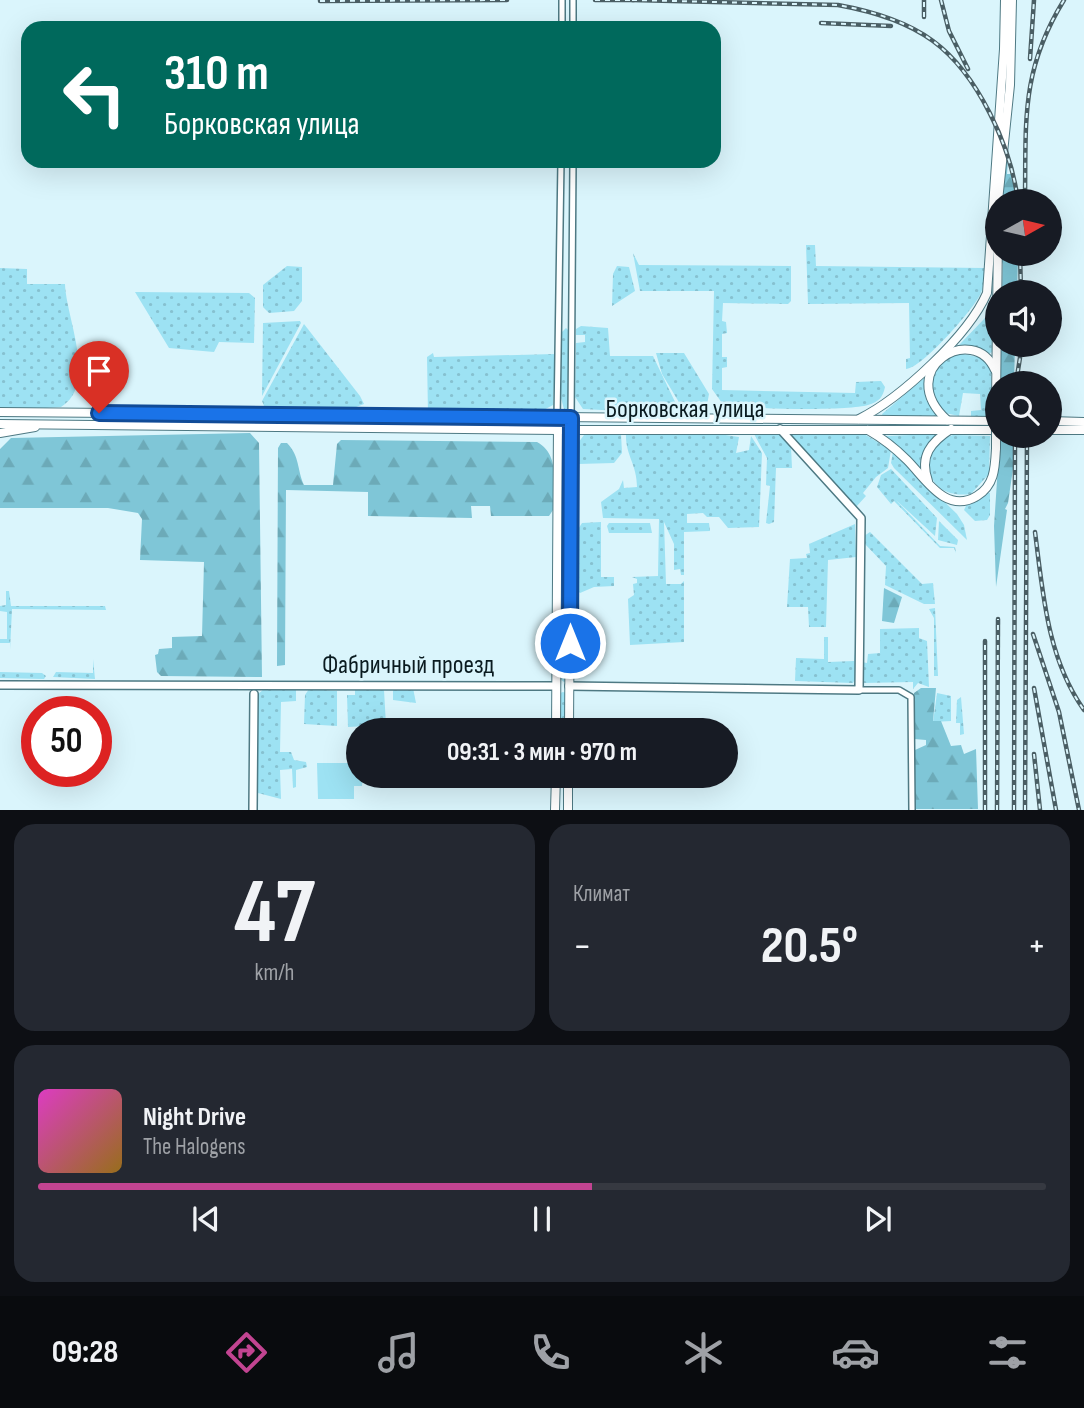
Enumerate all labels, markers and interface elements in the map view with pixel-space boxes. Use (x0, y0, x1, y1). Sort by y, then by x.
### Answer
text: 310 m (164, 45, 269, 104)
icon: left (49, 49, 140, 140)
text: Борковская улица (164, 105, 360, 144)
north arrow (985, 189, 1062, 266)
map controls (985, 189, 1062, 448)
button: sound (985, 280, 1062, 357)
pin (69, 341, 129, 413)
icon: arrive (80, 352, 118, 390)
button: search (985, 371, 1062, 448)
street label: Борковская улица (606, 394, 765, 425)
position arrow (533, 606, 607, 680)
street label: Фабричный проезд (322, 650, 494, 681)
speed limit sign: 50 (21, 696, 112, 787)
text: 09:31 · 3 мин · 970 m (447, 737, 637, 768)
text: 47 (234, 859, 315, 968)
text: Климат (573, 880, 630, 908)
text: 20.5° (761, 915, 858, 978)
text: − (573, 924, 592, 969)
text: + (1027, 924, 1046, 969)
text: km/h (255, 959, 294, 987)
text: Night Drive (143, 1102, 246, 1133)
text: The Halogens (143, 1133, 246, 1161)
icon: previous (187, 1200, 225, 1238)
icon: pause (523, 1200, 561, 1238)
icon: next (859, 1200, 897, 1238)
icon: directions (222, 1328, 271, 1377)
icon: music (374, 1328, 423, 1377)
icon: phone (526, 1328, 575, 1377)
icon: climate (679, 1328, 728, 1377)
icon: car (831, 1328, 880, 1377)
icon: filters (983, 1328, 1032, 1377)
text: 09:28 (52, 1333, 118, 1372)

